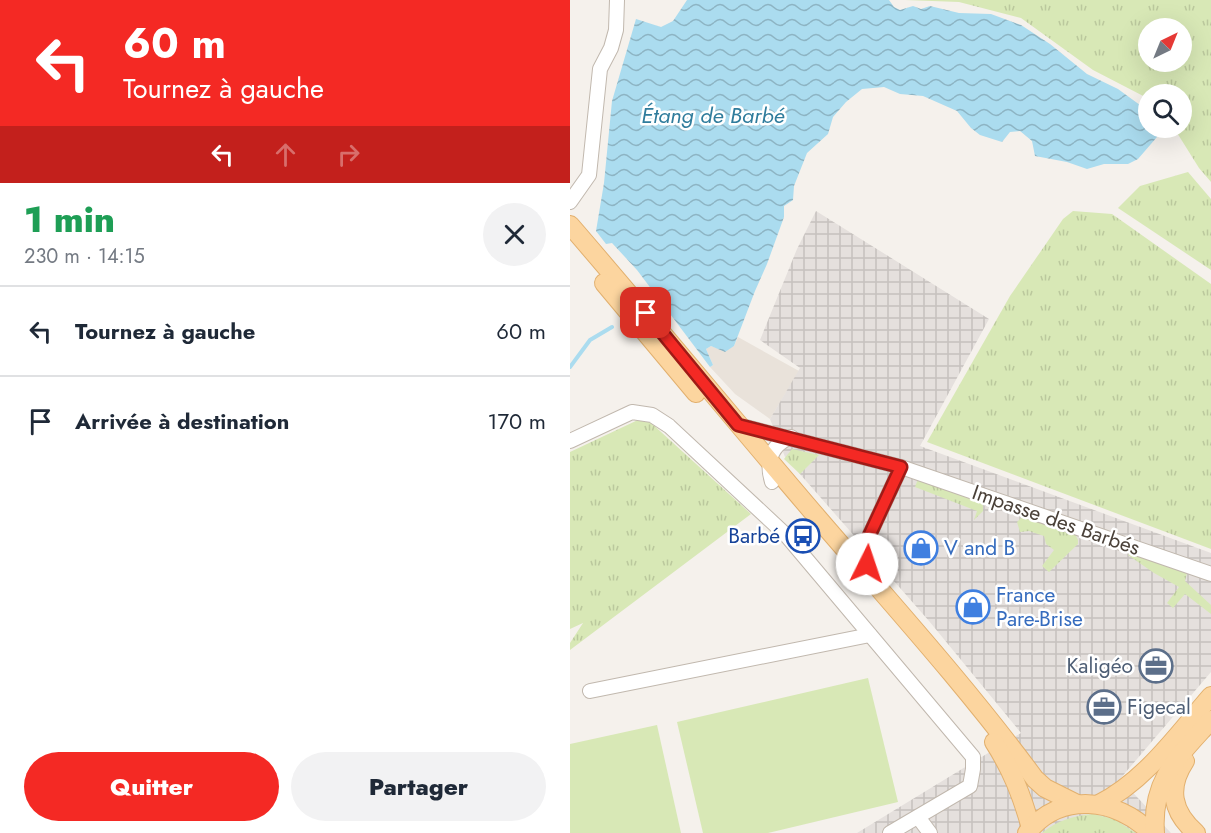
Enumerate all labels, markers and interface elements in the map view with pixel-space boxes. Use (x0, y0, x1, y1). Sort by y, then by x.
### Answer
text: 60 m (123, 13, 226, 74)
north arrow (1138, 18, 1192, 72)
map controls (1138, 18, 1192, 138)
icon: left (24, 24, 102, 102)
text: Tournez à gauche (123, 69, 324, 108)
button: search (1138, 84, 1192, 138)
water label: Étang de Barbé (641, 99, 786, 131)
icon: left (206, 138, 239, 171)
icon: ahead (269, 138, 302, 171)
icon: right (332, 138, 365, 171)
text: 1 min (24, 193, 115, 245)
button: close (483, 203, 546, 266)
text: 230 m · 14:15 (24, 242, 145, 271)
pin (620, 287, 671, 338)
icon: arrive (629, 296, 662, 329)
icon: left (24, 315, 57, 348)
text: Tournez à gauche (75, 315, 255, 347)
text: 60 m (496, 315, 546, 347)
icon: arrive (24, 405, 57, 438)
text: Arrivée à destination (75, 405, 289, 437)
text: 170 m (488, 405, 546, 437)
street label: Impasse des Barbés (968, 477, 1144, 563)
bus stop icon: Barbé (785, 518, 821, 554)
place label: Barbé (728, 521, 780, 551)
shop icon: V and B (903, 530, 939, 566)
position arrow (835, 532, 899, 596)
place label: V and B (944, 533, 1015, 563)
place label: France Pare-Brise (996, 580, 1083, 634)
shop icon: France Pare-Brise (955, 589, 991, 625)
office icon: Kaligéo (1138, 648, 1174, 684)
place label: Kaligéo (1066, 651, 1133, 681)
office icon: Figecal (1086, 689, 1122, 725)
place label: Figecal (1127, 692, 1191, 722)
button: Quitter (24, 752, 279, 821)
button: Partager (291, 752, 546, 821)

